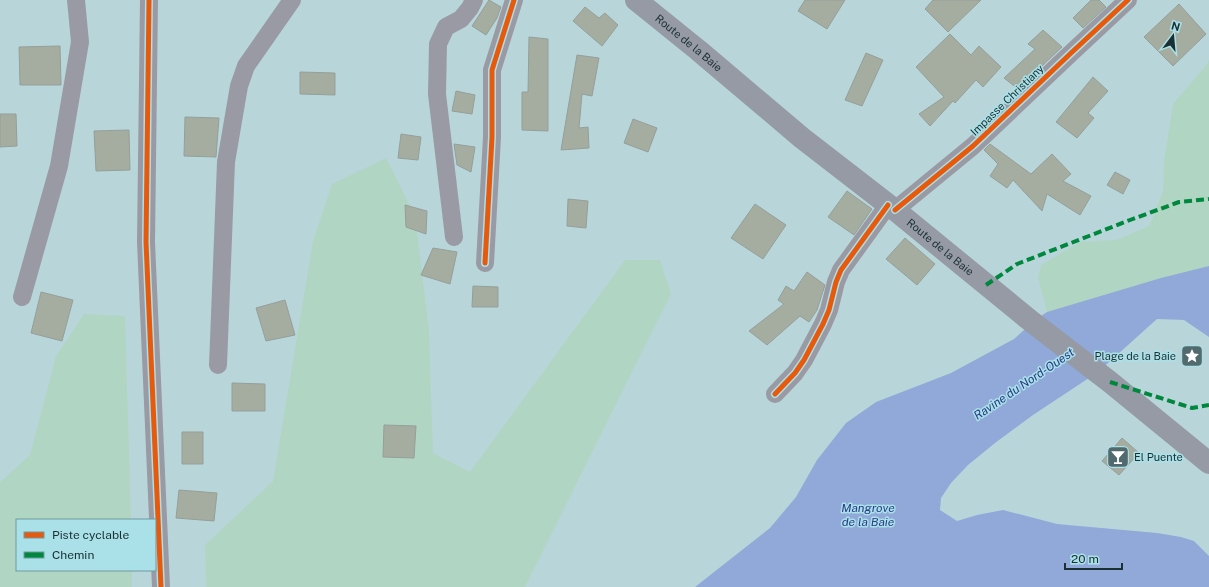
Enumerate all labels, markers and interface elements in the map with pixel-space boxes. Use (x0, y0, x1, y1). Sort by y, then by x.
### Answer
street label: Route de la Baie (653, 12, 725, 74)
north arrow (1153, 16, 1193, 56)
text: N (1170, 19, 1182, 33)
street label: Impasse Christiany (968, 62, 1046, 138)
street label: Route de la Baie (905, 216, 976, 278)
place icon: Plage de la Baie (1179, 343, 1205, 369)
water label: Ravine du Nord-Ouest (971, 345, 1077, 423)
place label: Plage de la Baie (1094, 350, 1176, 362)
bar icon: El Puente (1105, 444, 1131, 470)
place label: El Puente (1134, 451, 1183, 463)
water label: Mangrove de la Baie (841, 501, 895, 529)
legend (16, 519, 156, 571)
text: Piste cyclable (52, 528, 129, 542)
scale bar (1065, 545, 1122, 571)
text: Chemin (52, 548, 94, 562)
text: 20 m (1071, 552, 1099, 566)

